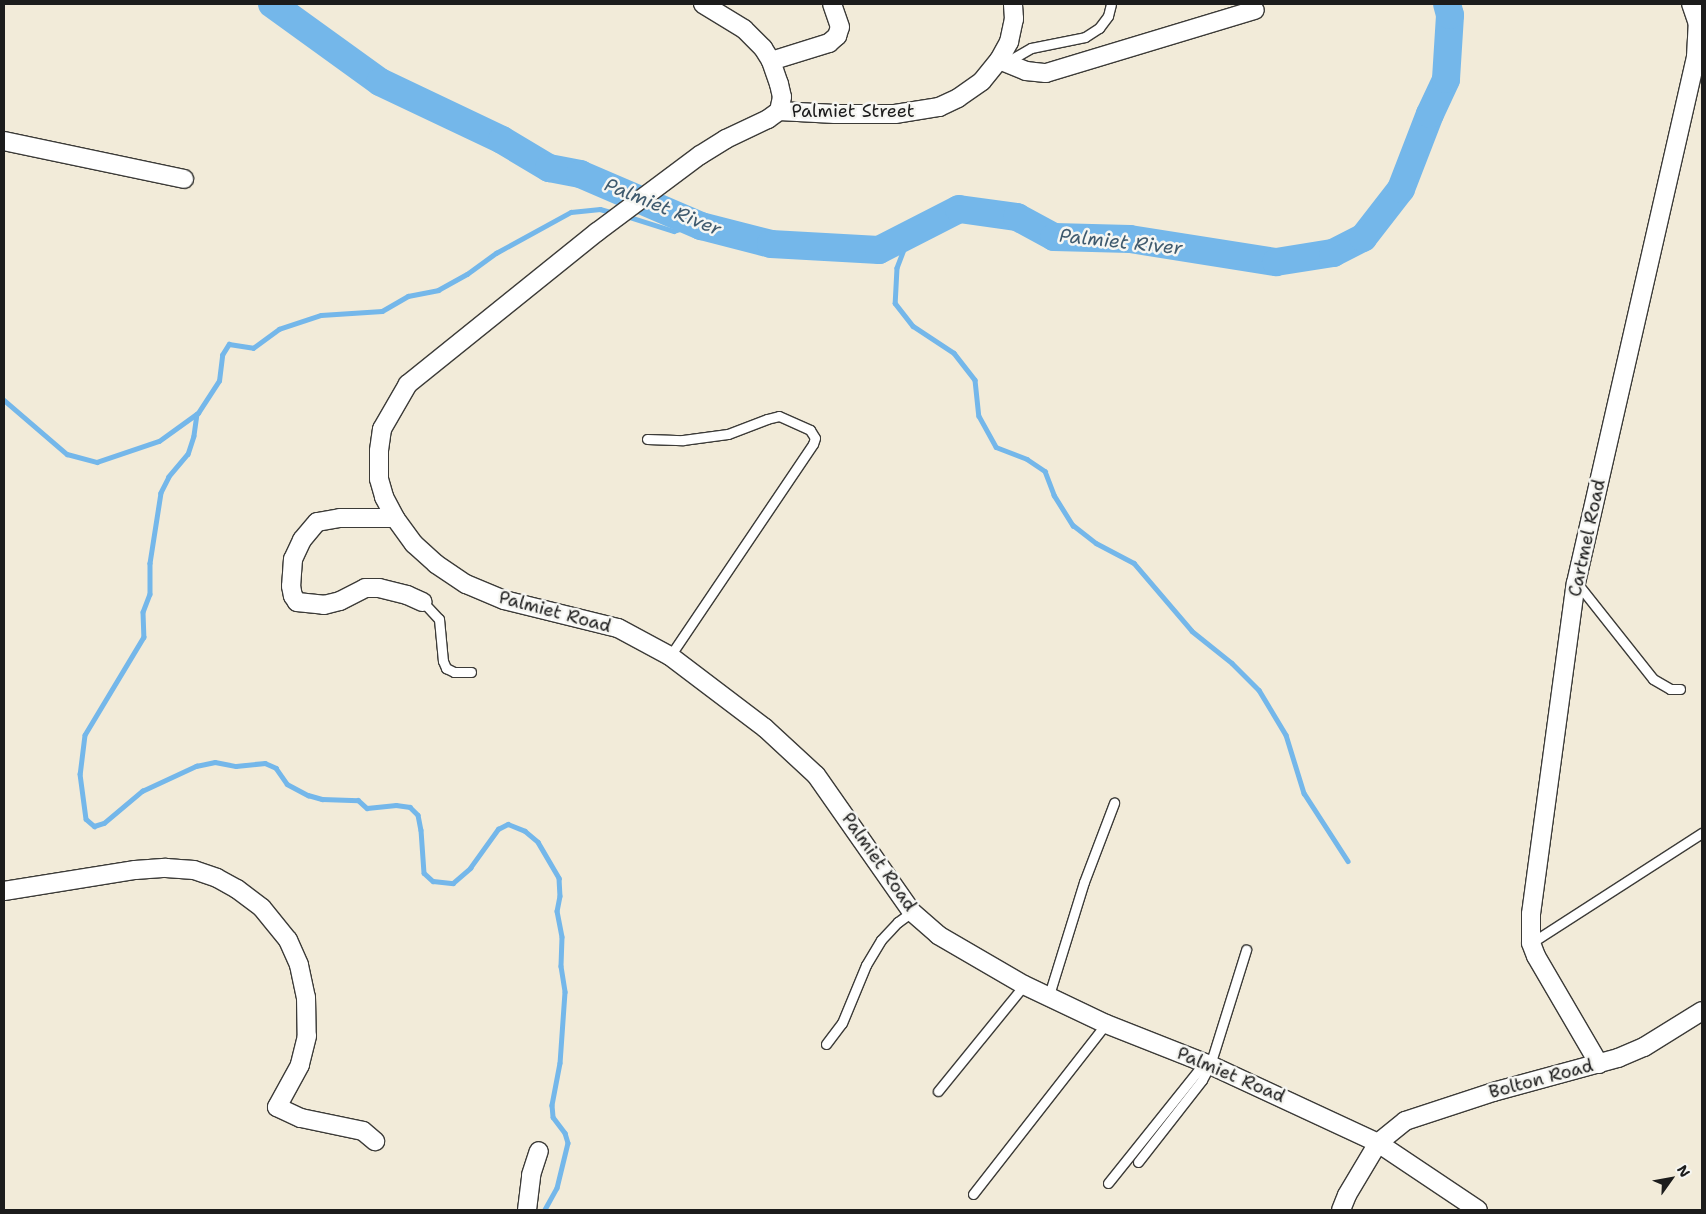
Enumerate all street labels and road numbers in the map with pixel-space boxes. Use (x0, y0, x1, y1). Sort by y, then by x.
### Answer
street label: Palmiet Street (791, 100, 915, 122)
street label: Cartmel Road (1564, 477, 1610, 599)
street label: Palmiet Road (496, 587, 614, 637)
street label: Palmiet Road (837, 809, 921, 915)
street label: Palmiet Road (1174, 1042, 1288, 1108)
street label: Bolton Road (1486, 1055, 1596, 1103)

